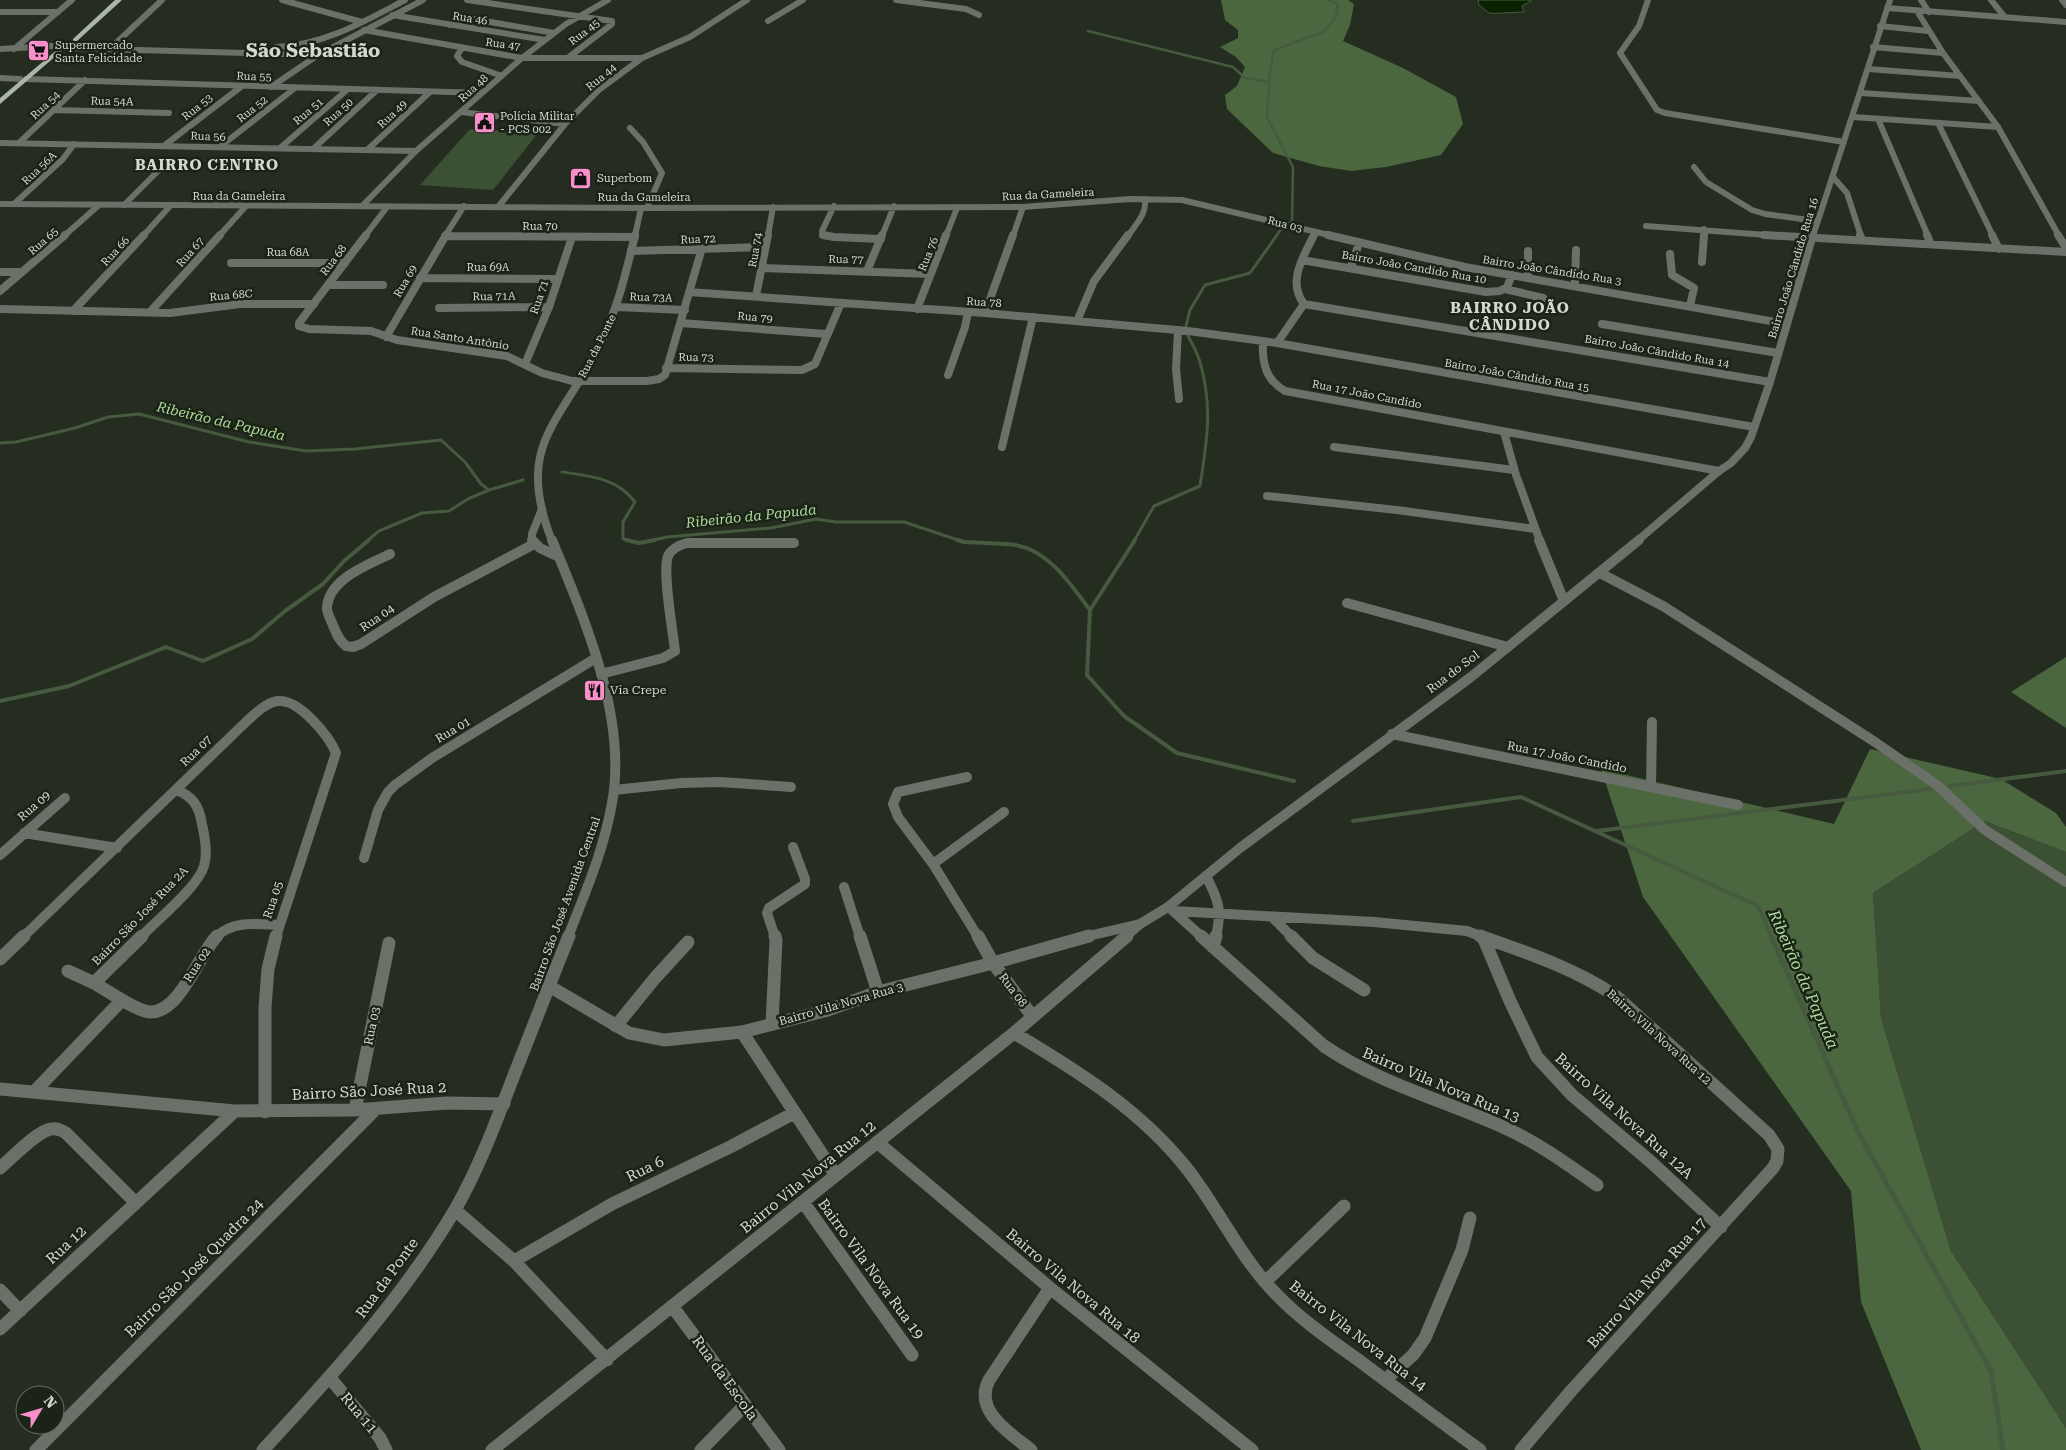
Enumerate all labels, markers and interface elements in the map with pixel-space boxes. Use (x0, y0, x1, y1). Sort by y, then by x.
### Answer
street label: Rua 46 (451, 9, 488, 28)
street label: Rua 45 (566, 17, 602, 48)
street label: Rua 47 (485, 36, 521, 53)
supermarket icon: Supermercado Santa Felicidade (27, 39, 51, 63)
place label: Supermercado Santa Felicidade (55, 39, 142, 65)
district label: São Sebastião (246, 39, 380, 62)
street label: Rua 44 (583, 61, 620, 94)
street label: Rua 55 (236, 69, 272, 84)
street label: Rua 48 (456, 72, 491, 105)
street label: Rua 54 (28, 88, 63, 122)
street label: Rua 53 (179, 91, 215, 123)
street label: Rua 52 (234, 93, 270, 125)
street label: Rua 54A (90, 95, 134, 108)
street label: Rua 51 (291, 95, 326, 128)
street label: Rua 50 (321, 96, 356, 129)
street label: Rua 49 (375, 98, 410, 131)
public building icon: Polícia Militar - PCS 002 (472, 110, 496, 134)
place label: Polícia Militar - PCS 002 (500, 110, 575, 136)
street label: Rua 56 (190, 129, 226, 144)
street label: Rua 56A (19, 149, 60, 188)
district label: BAIRRO CENTRO (135, 156, 279, 174)
shop icon: Superbom (569, 166, 593, 190)
place label: Superbom (597, 172, 652, 185)
street label: Rua da Gameleira (1001, 186, 1095, 203)
street label: Rua da Gameleira (193, 190, 285, 203)
street label: Rua da Gameleira (598, 191, 690, 204)
street label: Bairro João Cândido Rua 16 (1766, 196, 1821, 340)
street label: Rua 03 (1266, 214, 1304, 235)
street label: Rua 70 (522, 220, 558, 233)
street label: Rua 65 (26, 225, 61, 258)
street label: Rua 74 (746, 231, 765, 269)
street label: Rua 72 (680, 232, 716, 247)
street label: Rua 66 (99, 234, 132, 269)
street label: Rua 67 (174, 235, 207, 270)
street label: Rua 76 (916, 235, 941, 273)
street label: Rua 68 (318, 242, 349, 278)
street label: Rua 68A (266, 246, 310, 259)
street label: Bairro João Candido Rua 10 (1341, 248, 1487, 287)
street label: Rua 77 (828, 253, 864, 266)
street label: Bairro João Cândido Rua 3 (1481, 253, 1622, 288)
street label: Rua 69A (466, 261, 510, 274)
street label: Rua 69 (391, 263, 420, 300)
street label: Rua 71 (528, 278, 551, 316)
street label: Rua 68C (209, 287, 253, 304)
street label: Rua 71A (472, 290, 516, 303)
street label: Rua 73A (629, 290, 673, 305)
street label: Rua 78 (966, 295, 1002, 310)
district label: BAIRRO JOÃO CÂNDIDO (1450, 298, 1570, 334)
street label: Rua 79 (737, 309, 773, 326)
street label: Rua da Ponte (576, 312, 619, 380)
street label: Rua Santo Antônio (410, 324, 510, 353)
street label: Bairro João Cândido Rua 14 (1584, 332, 1731, 371)
street label: Rua 73 (678, 351, 714, 364)
street label: Bairro João Cândido Rua 15 (1444, 356, 1590, 395)
street label: Rua 17 João Candido (1311, 377, 1423, 412)
water label: Ribeirão da Papuda (154, 398, 287, 444)
water label: Ribeirão da Papuda (684, 501, 817, 531)
street label: Rua 04 (357, 601, 397, 635)
street label: Rua do Sol (1424, 648, 1482, 696)
restaurant icon: Via Crepe (582, 678, 606, 702)
place label: Via Crepe (610, 683, 667, 697)
street label: Rua 01 (433, 714, 473, 746)
street label: Rua 07 (177, 732, 215, 769)
street label: Rua 17 João Candido (1506, 739, 1628, 775)
street label: Rua 09 (15, 788, 53, 824)
street label: Bairro São José Avenida Central (527, 815, 603, 993)
street label: Bairro São José Rua 2A (89, 863, 191, 968)
street label: Rua 05 (260, 879, 286, 921)
water label: Ribeirão da Papuda (1764, 906, 1843, 1052)
street label: Rua 02 (181, 945, 214, 985)
street label: Rua 08 (996, 970, 1030, 1010)
street label: Bairro Vila Nova Rua 3 (777, 979, 905, 1028)
street label: Bairro Vila Nova Rua 12 (1604, 987, 1714, 1088)
street label: Rua 03 (361, 1005, 383, 1046)
street label: Bairro Vila Nova Rua 13 (1360, 1044, 1522, 1126)
street label: Bairro Vila Nova Rua 12A (1551, 1049, 1697, 1183)
street label: Bairro São José Rua 2 (291, 1078, 447, 1104)
street label: Bairro Vila Nova Rua 12 (737, 1117, 879, 1237)
street label: Rua 6 (623, 1152, 667, 1186)
street label: Bairro São José Quadra 24 (121, 1195, 267, 1341)
street label: Bairro Vila Nova Rua 19 (814, 1195, 928, 1343)
street label: Bairro Vila Nova Rua 17 (1584, 1214, 1710, 1352)
street label: Rua 12 (42, 1222, 90, 1268)
street label: Bairro Vila Nova Rua 18 (1002, 1225, 1144, 1347)
street label: Rua da Ponte (352, 1234, 422, 1322)
street label: Bairro Vila Nova Rua 14 (1286, 1277, 1431, 1396)
street label: Rua da Escola (688, 1332, 762, 1424)
north arrow (15, 1385, 65, 1435)
street label: Rua 11 (337, 1389, 381, 1437)
text: N (41, 1393, 60, 1411)

